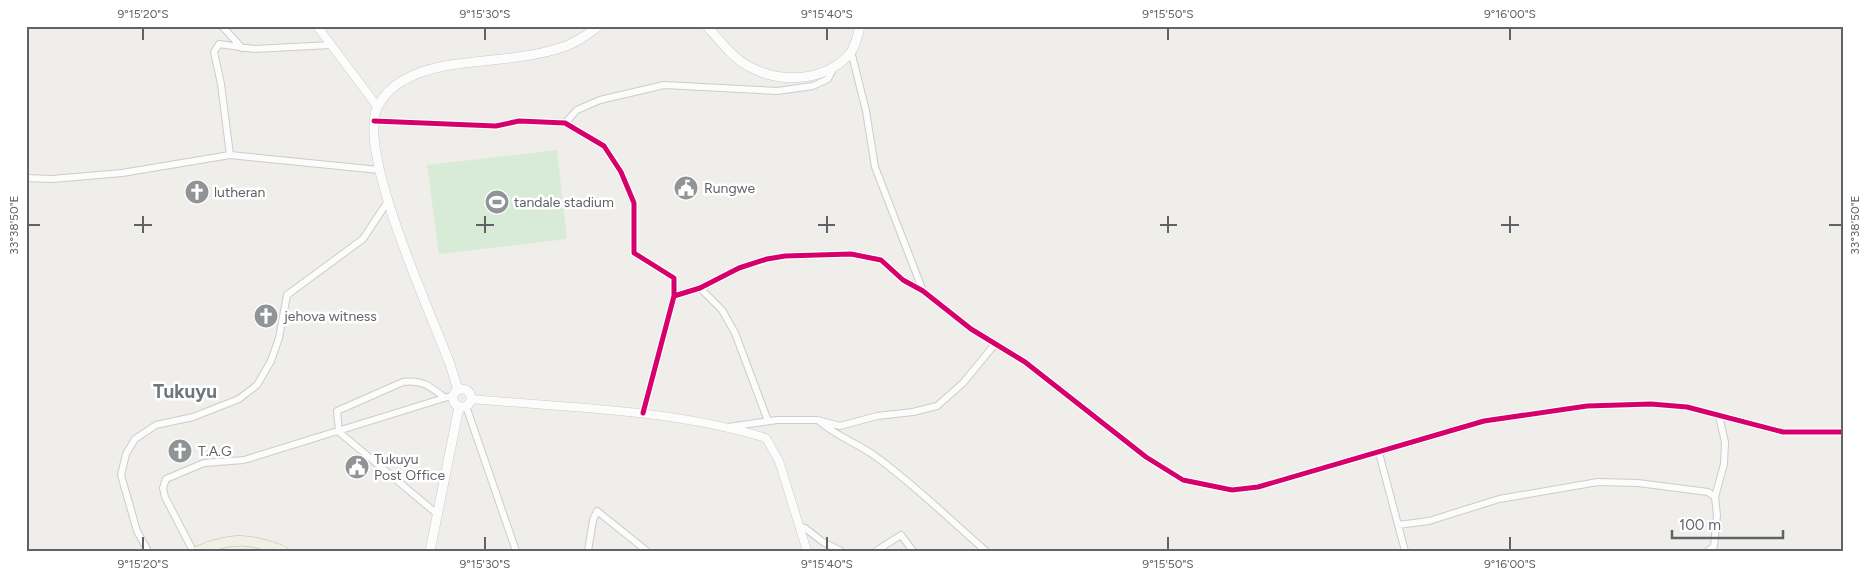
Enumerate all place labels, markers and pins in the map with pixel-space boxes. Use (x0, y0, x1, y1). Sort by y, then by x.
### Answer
public building icon: Rungwe (673, 175, 699, 201)
church icon: lutheran (184, 179, 210, 205)
place label: Rungwe (704, 180, 755, 197)
place label: lutheran (214, 184, 266, 201)
sports icon: tandale stadium (484, 189, 510, 215)
place label: tandale stadium (514, 194, 614, 211)
church icon: jehova witness (253, 303, 279, 329)
place label: jehova witness (283, 308, 377, 325)
church icon: T.A.G (167, 438, 193, 464)
place label: T.A.G (198, 443, 232, 460)
place label: Tukuyu Post Office (374, 451, 445, 484)
public building icon: Tukuyu Post Office (344, 454, 370, 480)

